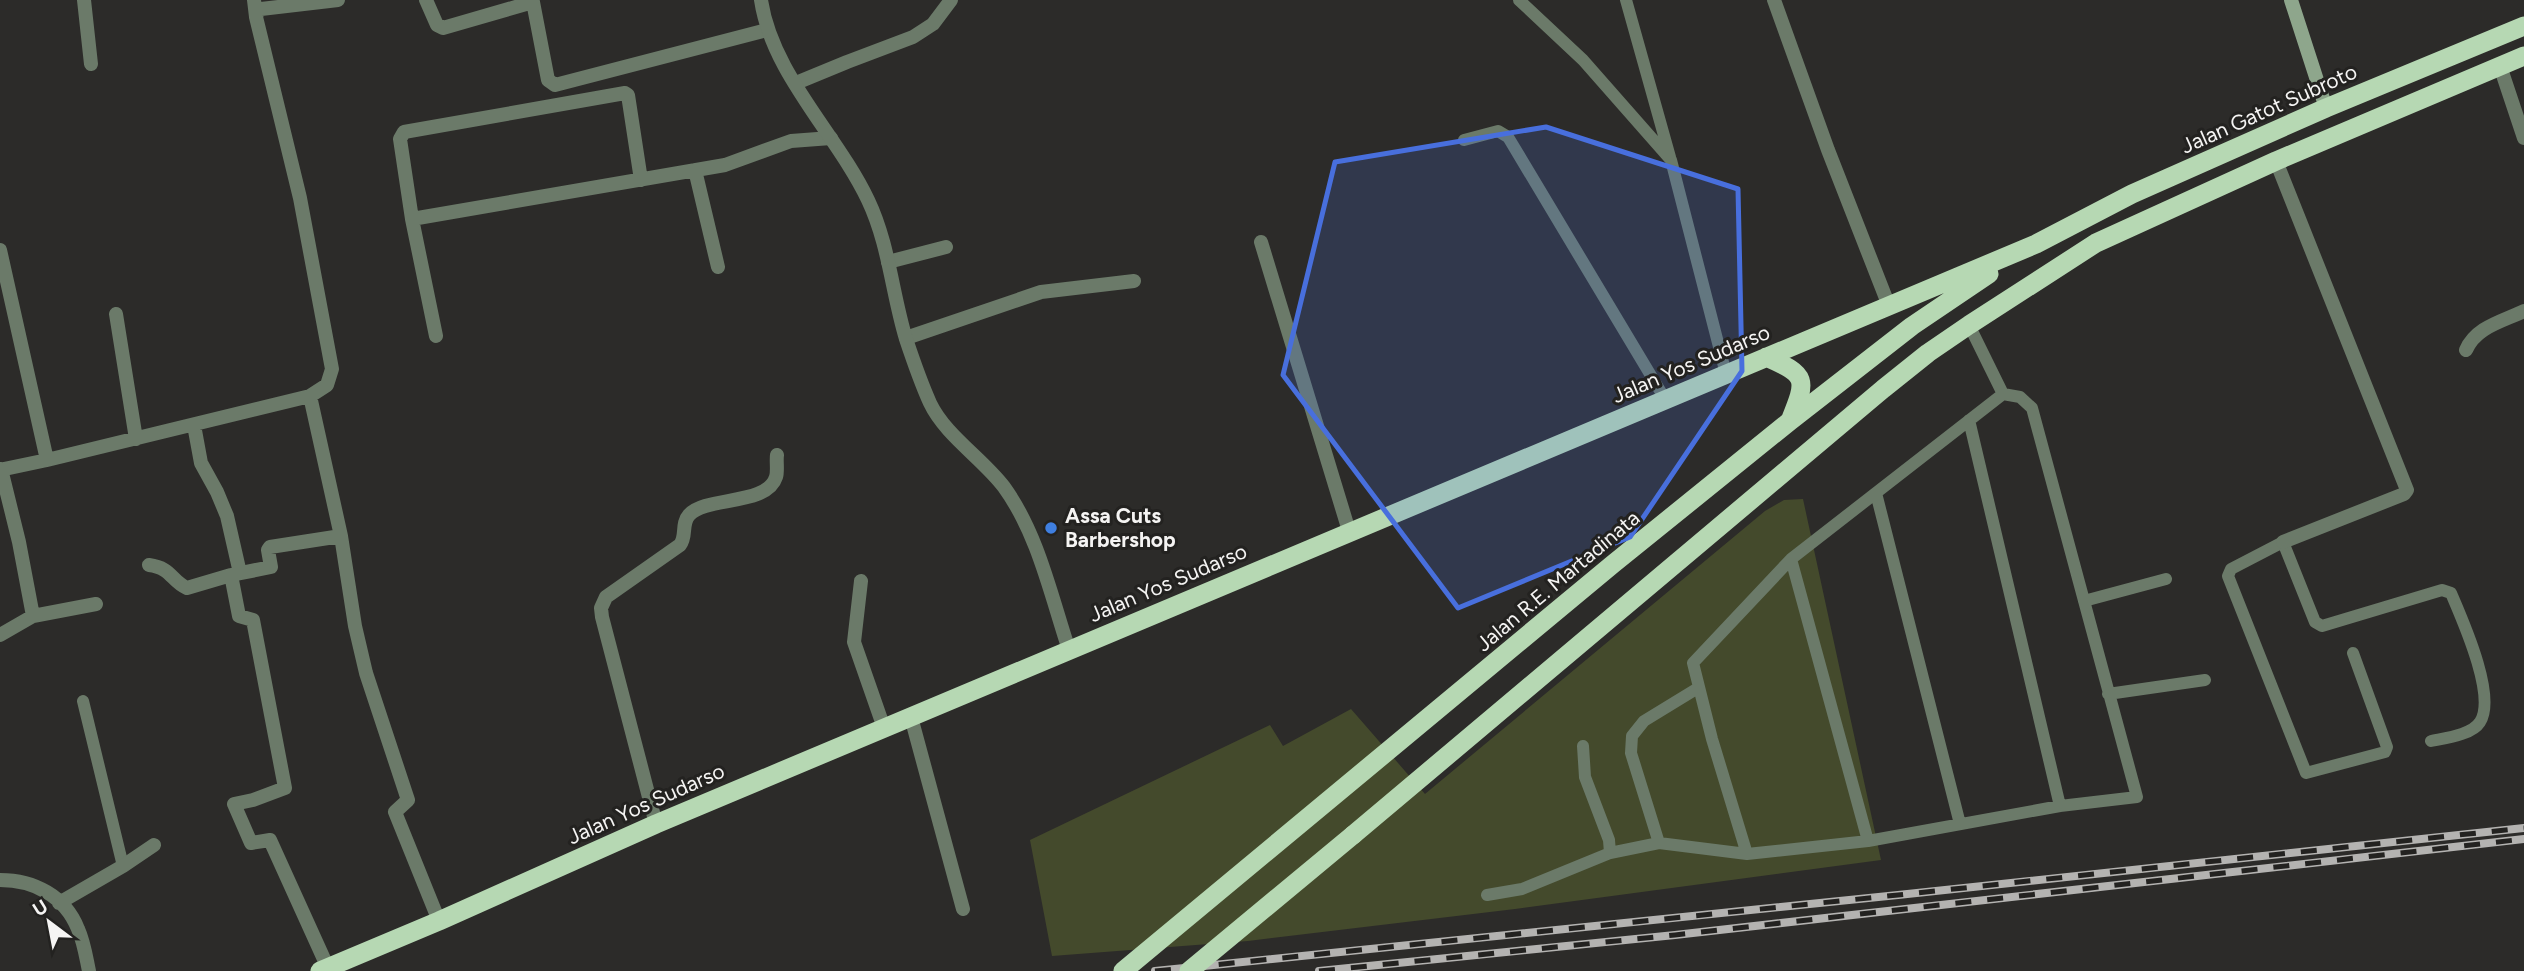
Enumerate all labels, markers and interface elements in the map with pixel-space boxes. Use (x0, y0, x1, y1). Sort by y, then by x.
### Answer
street label: Jalan Gatot Subroto (2177, 59, 2361, 159)
street label: Jalan Yos Sudarso (1608, 319, 1773, 408)
place label: Assa Cuts Barbershop (1065, 503, 1176, 552)
street label: Jalan R.E. Martadinata (1471, 505, 1644, 656)
marker: Assa Cuts Barbershop (1043, 520, 1059, 536)
street label: Jalan Yos Sudarso (1085, 538, 1250, 627)
street label: Jalan Yos Sudarso (564, 758, 728, 849)
north arrow (14, 887, 84, 957)
text: U (28, 895, 52, 921)

